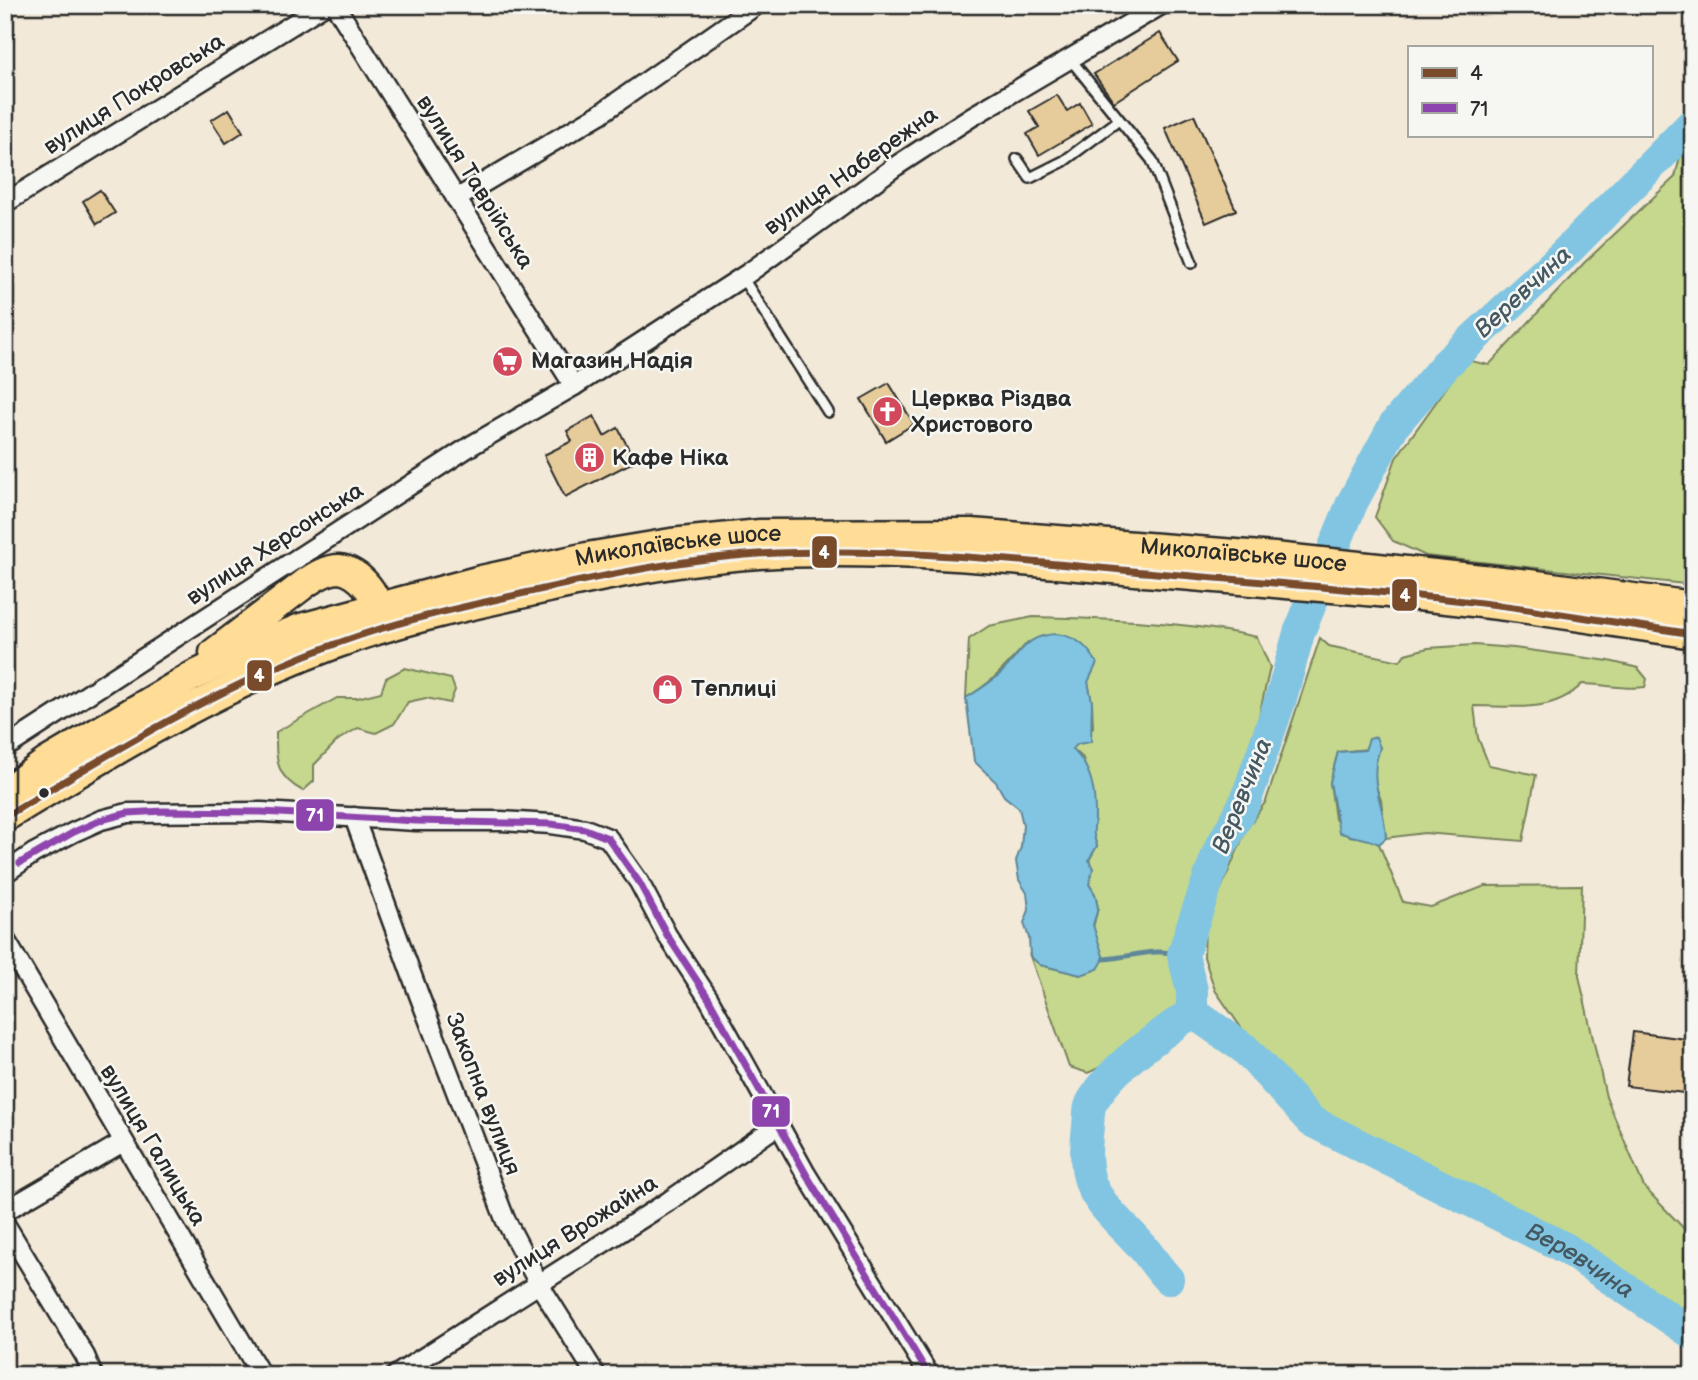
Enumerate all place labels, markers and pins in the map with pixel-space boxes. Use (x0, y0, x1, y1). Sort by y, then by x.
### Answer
supermarket icon: Магазин Надія (491, 344, 525, 378)
place label: Магазин Надія (531, 347, 693, 375)
place label: Церква Різдва Христового (910, 385, 1072, 439)
church icon: Церква Різдва Христового (871, 395, 905, 429)
building icon: Кафе Ніка (572, 441, 606, 475)
place label: Кафе Ніка (612, 444, 729, 472)
shop icon: Теплиці (651, 672, 685, 706)
place label: Теплиці (691, 675, 777, 703)
unlabelled marker (37, 786, 51, 800)

